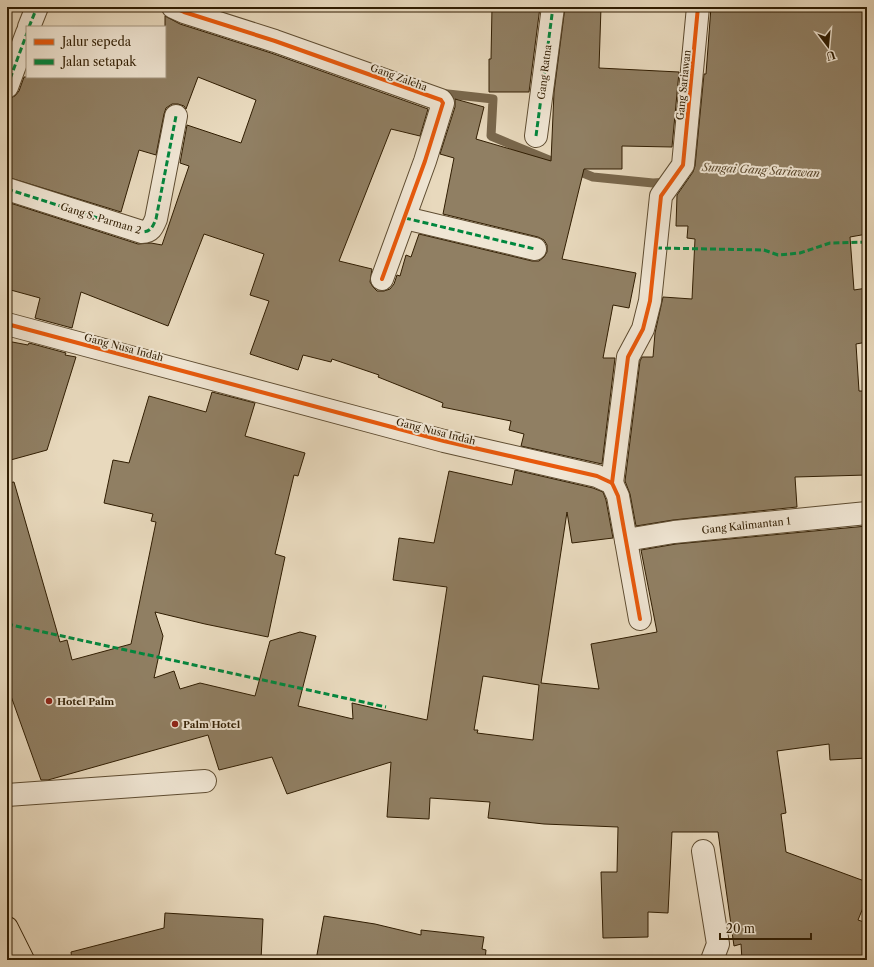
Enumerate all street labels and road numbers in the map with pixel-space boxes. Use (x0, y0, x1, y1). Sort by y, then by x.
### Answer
street label: Gang Ratna (535, 43, 554, 100)
street label: Gang Sariawan (673, 49, 694, 121)
street label: Gang Zaleha (369, 61, 430, 94)
street label: Gang S. Parman 2 (59, 200, 143, 237)
street label: Gang Nusa Indah (83, 331, 166, 365)
street label: Gang Nusa Indah (395, 415, 478, 448)
street label: Gang Kalimantan 1 (701, 514, 792, 537)

